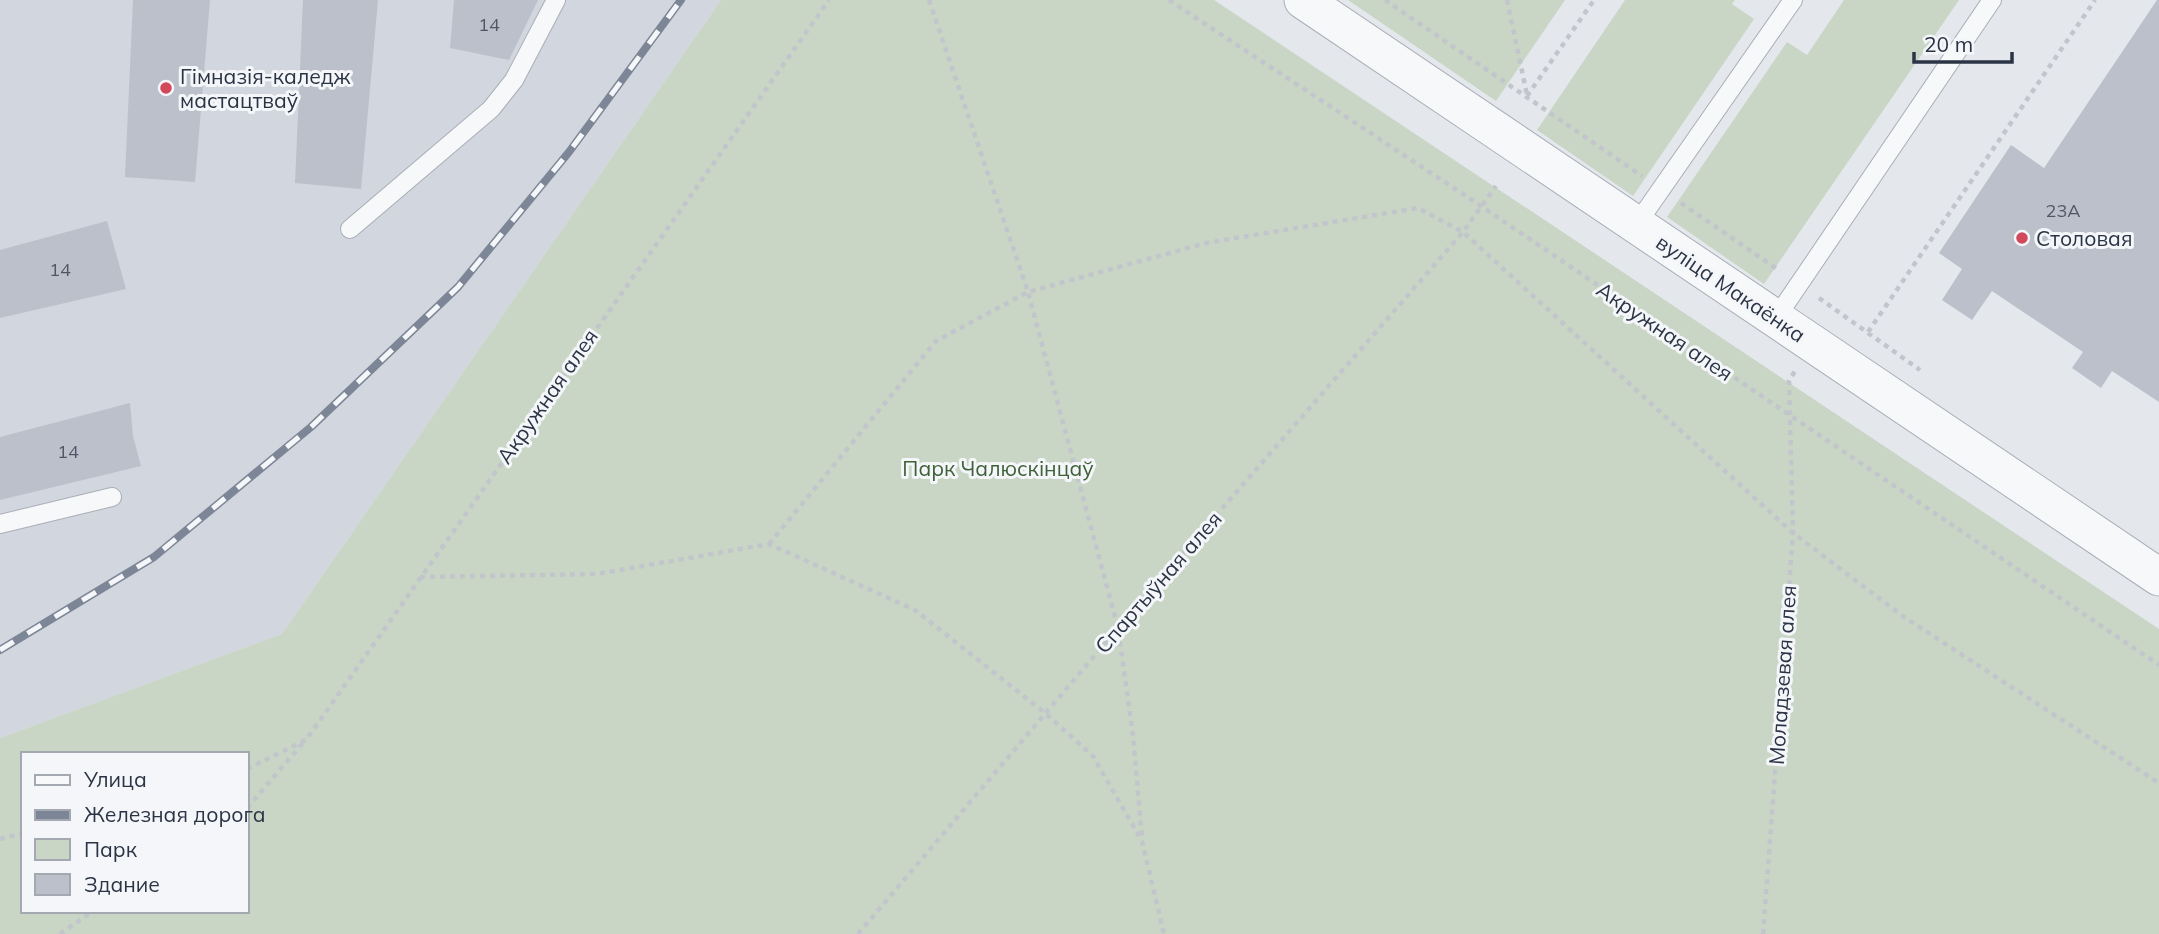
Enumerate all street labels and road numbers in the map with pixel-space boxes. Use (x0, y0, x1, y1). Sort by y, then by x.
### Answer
street label: вуліца Макаёнка (1651, 228, 1811, 348)
street label: Акружная алея (1592, 276, 1738, 386)
street label: Акружная алея (491, 324, 603, 468)
street label: Спартыўная алея (1089, 506, 1227, 658)
street label: Моладзевая алея (1763, 584, 1801, 766)

